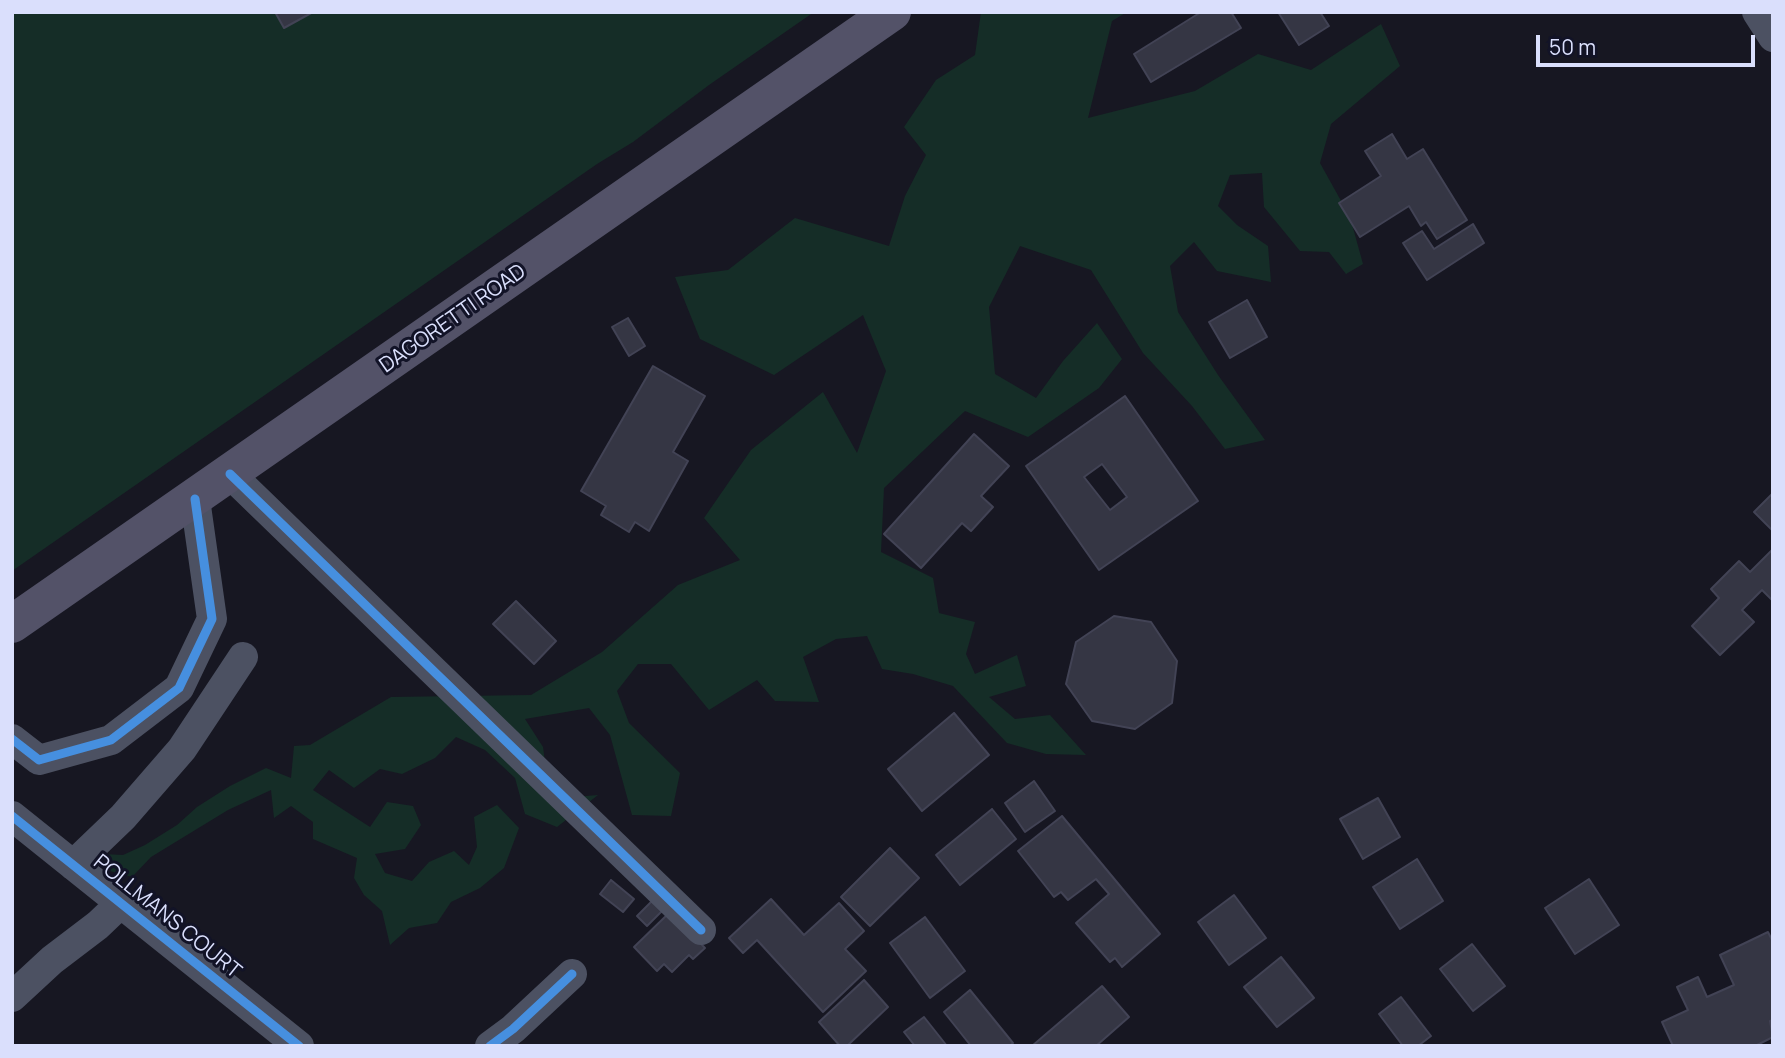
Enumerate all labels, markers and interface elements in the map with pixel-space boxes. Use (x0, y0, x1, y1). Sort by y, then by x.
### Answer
scale bar (1540, 21, 1759, 65)
text: 50 m (1549, 33, 1596, 61)
street label: DAGORETTI ROAD (375, 259, 531, 379)
street label: POLLMANS COURT (88, 850, 246, 984)

